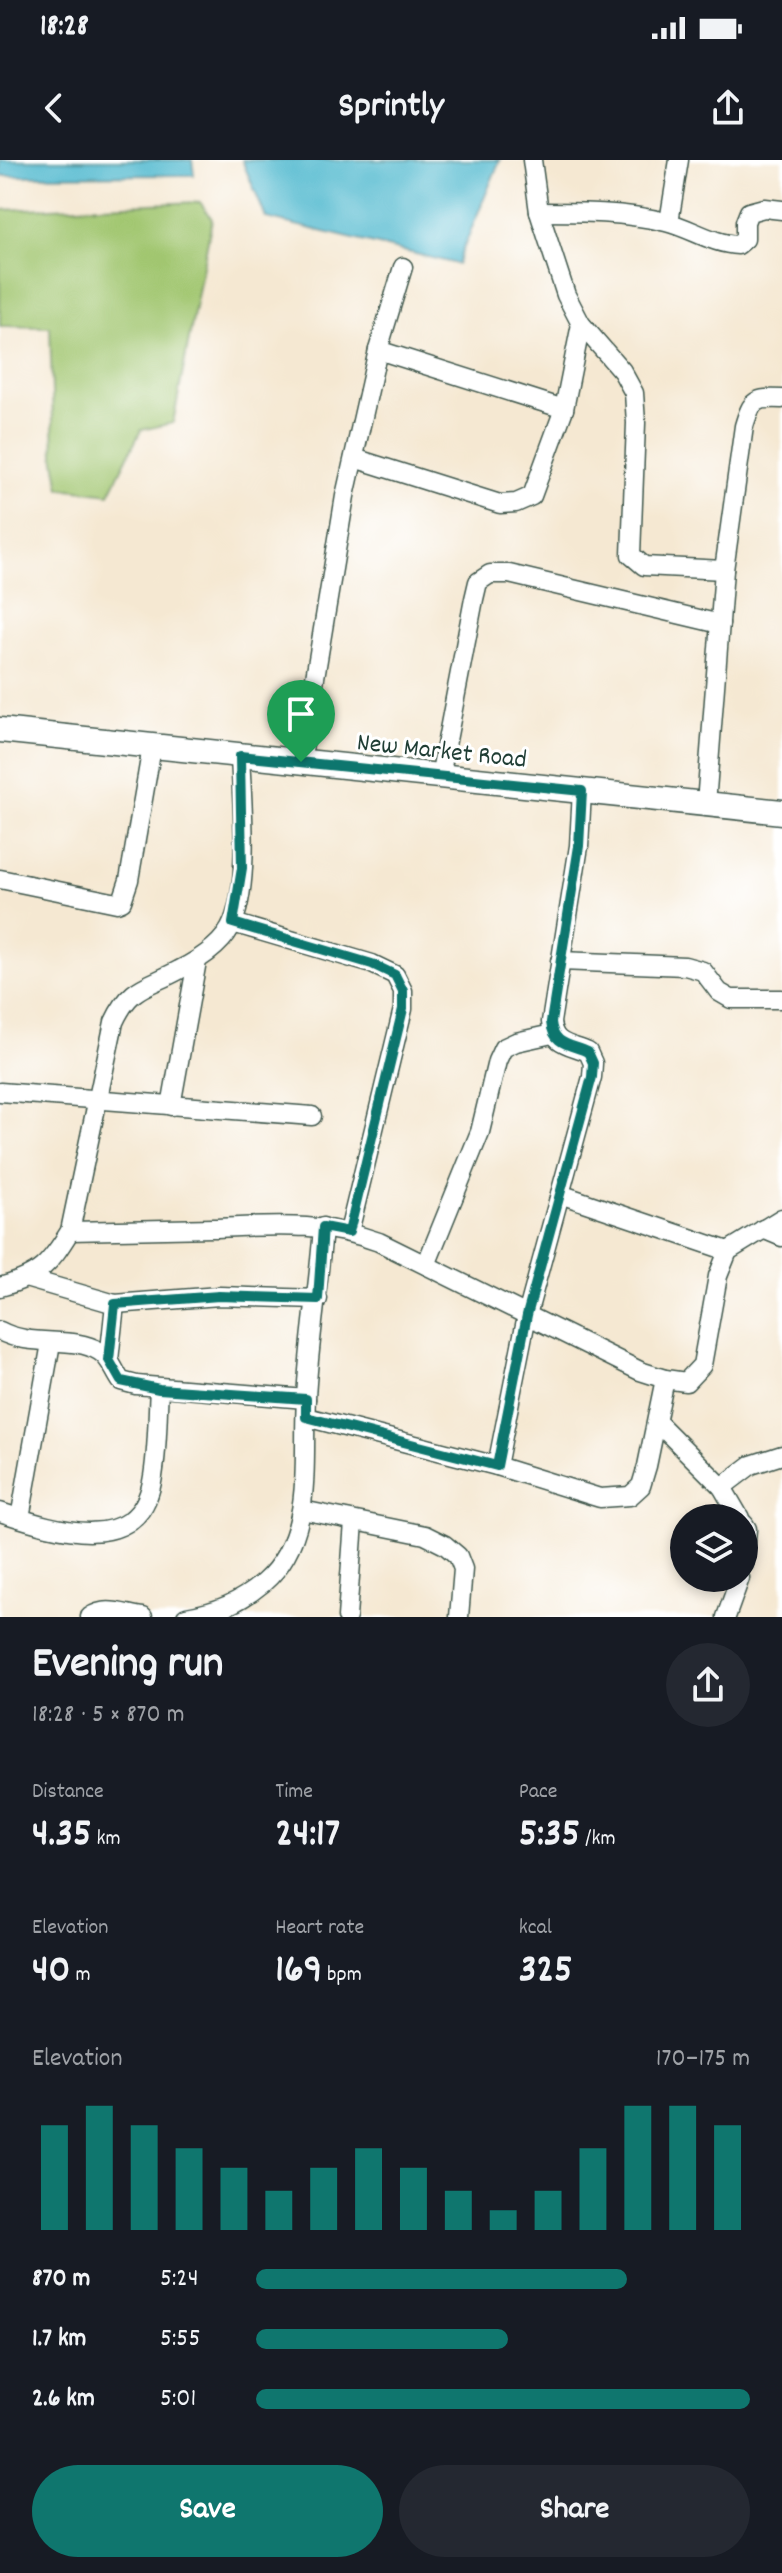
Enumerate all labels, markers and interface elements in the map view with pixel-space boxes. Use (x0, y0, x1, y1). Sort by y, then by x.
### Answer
text: 18:28 (40, 7, 89, 50)
text: Sprintly (338, 82, 444, 134)
icon: back (32, 86, 76, 130)
icon: share (706, 86, 750, 130)
pin (267, 680, 335, 762)
icon: arrive (279, 692, 323, 736)
street label: New Market Road (355, 725, 528, 780)
map controls (670, 1504, 758, 1592)
button: layers (670, 1504, 758, 1592)
text: Evening run (32, 1635, 223, 1698)
button: share (666, 1643, 750, 1727)
text: 18:28 · 5 × 870 m (32, 1697, 185, 1734)
text: Distance (32, 1777, 104, 1808)
text: Time (275, 1777, 313, 1808)
text: Pace (519, 1777, 558, 1808)
text: 4.35 (32, 1808, 92, 1865)
text: 24:17 (275, 1808, 340, 1865)
text: 5:35 (519, 1808, 580, 1865)
text: km (92, 1824, 121, 1855)
text: /km (580, 1824, 616, 1855)
text: Elevation (32, 1913, 109, 1944)
text: Heart rate (275, 1913, 364, 1944)
text: kcal (519, 1913, 552, 1944)
text: 40 (32, 1944, 70, 2001)
text: 169 (275, 1944, 322, 2001)
text: 325 (519, 1944, 572, 2001)
text: m (70, 1960, 91, 1991)
text: bpm (322, 1960, 362, 1991)
text: Elevation (32, 2041, 122, 2078)
text: 170–175 m (656, 2041, 750, 2078)
text: 870 m (32, 2261, 90, 2298)
text: 5:24 (160, 2261, 199, 2298)
text: 1.7 km (32, 2321, 86, 2358)
text: 5:55 (160, 2321, 200, 2358)
text: 2.6 km (32, 2381, 95, 2418)
text: 5:01 (160, 2381, 196, 2418)
button: Save (32, 2465, 383, 2557)
button: Share (399, 2465, 750, 2557)

